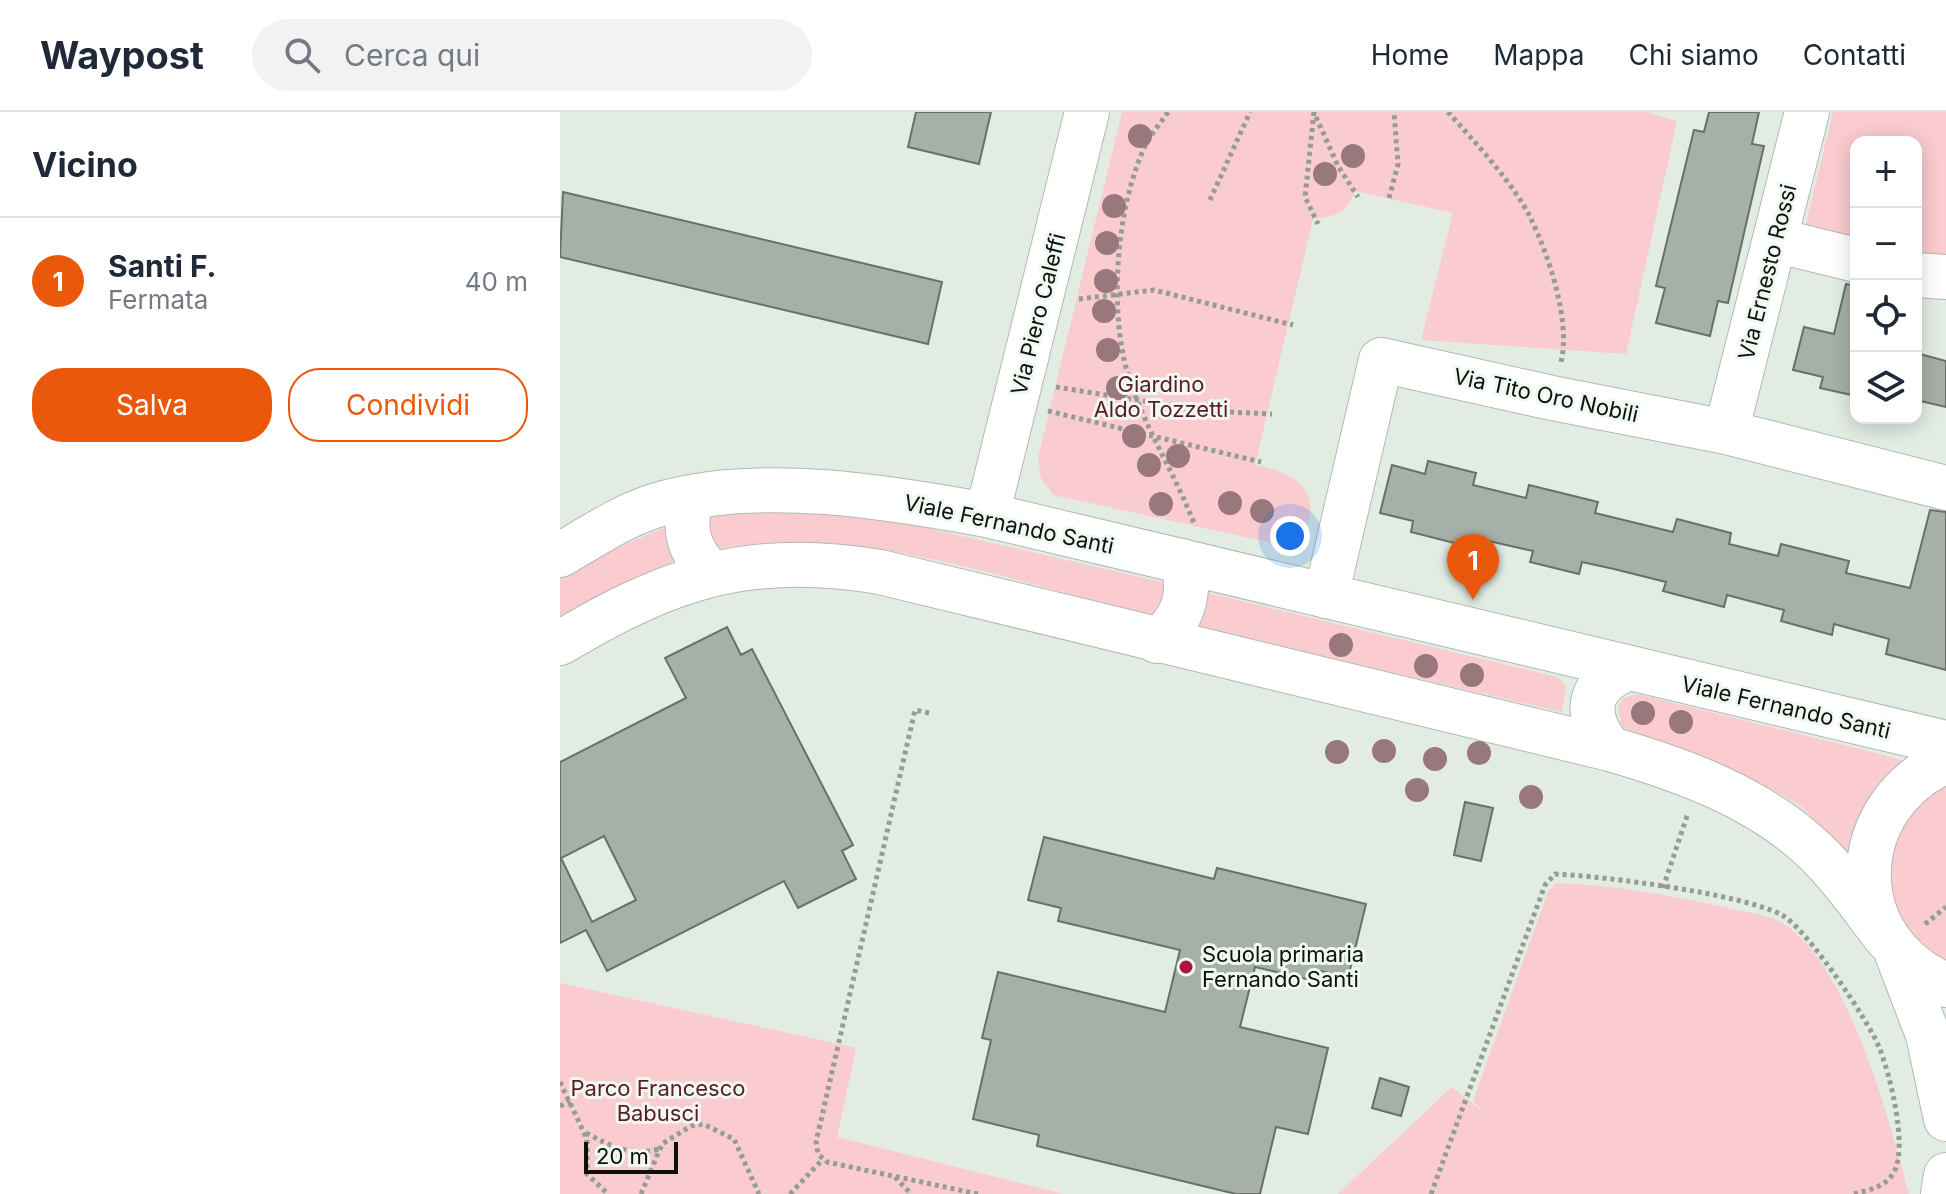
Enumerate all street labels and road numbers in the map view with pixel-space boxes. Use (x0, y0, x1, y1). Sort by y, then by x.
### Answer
street label: Via Ernesto Rossi (1733, 181, 1801, 363)
street label: Via Piero Caleffi (1005, 230, 1071, 398)
street label: Via Tito Oro Nobili (1451, 363, 1641, 427)
street label: Viale Fernando Santi (902, 489, 1116, 559)
street label: Viale Fernando Santi (1679, 670, 1893, 744)

